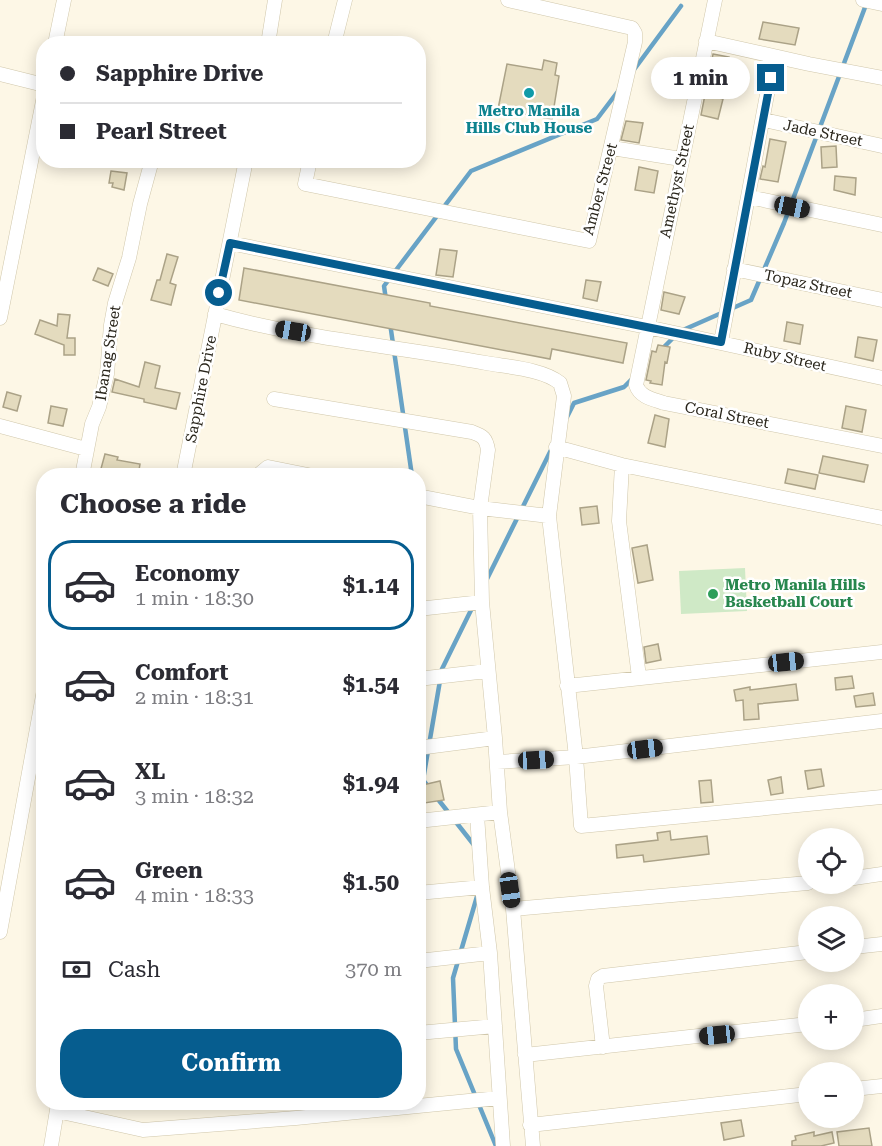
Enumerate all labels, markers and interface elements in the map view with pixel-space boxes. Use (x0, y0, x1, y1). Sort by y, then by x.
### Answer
callout: 1 min (651, 57, 750, 99)
text: Sapphire Drive (96, 61, 263, 86)
route end (757, 64, 784, 91)
text: 1 min (673, 66, 728, 90)
marker: Metro Manila Hills Club House (522, 86, 536, 100)
place label: Metro Manila Hills Club House (466, 102, 592, 137)
street label: Jade Street (782, 116, 865, 150)
text: Pearl Street (96, 119, 227, 144)
street label: Amethyst Street (656, 122, 698, 240)
street label: Amber Street (579, 140, 621, 237)
car (773, 194, 811, 220)
street label: Topaz Street (762, 266, 854, 302)
route start (205, 279, 232, 306)
street label: Ibanag Street (92, 304, 124, 402)
car (274, 319, 312, 343)
street label: Sapphire Drive (182, 334, 220, 444)
street label: Ruby Street (742, 339, 829, 375)
street label: Coral Street (683, 398, 771, 432)
text: Choose a ride (60, 488, 246, 520)
icon: car (63, 558, 117, 612)
text: Economy (135, 561, 239, 586)
text: $1.14 (343, 573, 399, 598)
place label: Metro Manila Hills Basketball Court (725, 576, 866, 611)
text: 1 min · 18:30 (135, 586, 254, 610)
marker: Metro Manila Hills Basketball Court (706, 587, 720, 601)
car (767, 651, 805, 673)
icon: car (63, 657, 117, 711)
text: Comfort (135, 660, 228, 685)
text: $1.54 (343, 672, 399, 697)
text: 2 min · 18:31 (135, 685, 254, 709)
car (626, 738, 664, 760)
car (518, 750, 554, 770)
icon: car (63, 756, 117, 810)
text: XL (135, 759, 165, 784)
text: $1.94 (343, 771, 399, 796)
text: 3 min · 18:32 (135, 784, 254, 808)
map controls (798, 828, 864, 1128)
button: locate (798, 828, 864, 894)
icon: car (63, 855, 117, 909)
text: Green (135, 858, 203, 883)
text: $1.50 (343, 870, 399, 895)
car (499, 871, 521, 909)
text: 4 min · 18:33 (135, 883, 254, 907)
button: layers (798, 906, 864, 972)
icon: cash (60, 953, 93, 986)
text: Cash (108, 957, 160, 982)
text: 370 m (345, 957, 402, 981)
button: + (798, 984, 864, 1050)
car (698, 1024, 736, 1046)
button: Confirm (60, 1029, 402, 1098)
button: − (798, 1062, 864, 1128)

